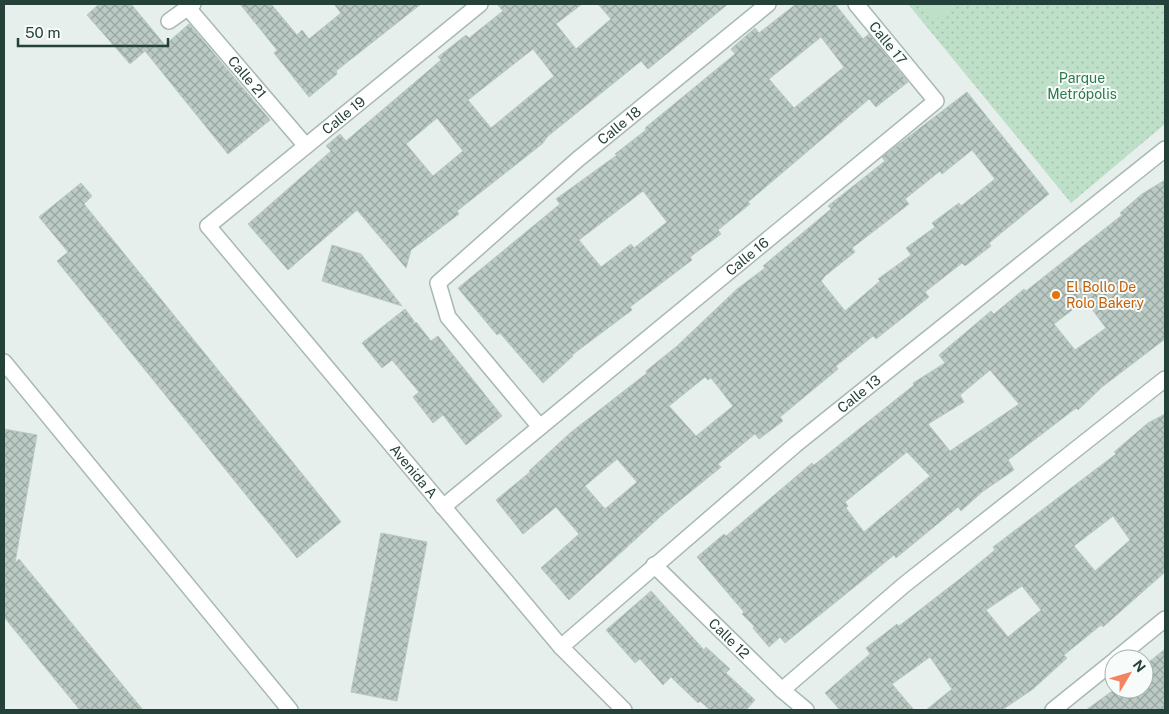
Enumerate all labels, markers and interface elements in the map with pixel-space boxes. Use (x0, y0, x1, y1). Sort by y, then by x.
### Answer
scale bar (18, 15, 168, 47)
street label: Calle 17 (866, 18, 910, 68)
text: 50 m (25, 24, 60, 41)
street label: Calle 21 (225, 53, 270, 102)
park label: Parque Metrópolis (1047, 70, 1117, 102)
street label: Calle 19 (319, 93, 369, 138)
street label: Calle 18 (594, 103, 644, 148)
street label: Calle 16 (722, 234, 772, 279)
place label: El Bollo De Rolo Bakery (1066, 279, 1145, 311)
marker: El Bollo De Rolo Bakery (1050, 289, 1062, 301)
street label: Calle 13 (834, 372, 884, 416)
street label: Avenida A (387, 441, 441, 501)
street label: Calle 12 (705, 615, 753, 662)
north arrow (1104, 649, 1154, 699)
text: N (1130, 657, 1149, 675)

